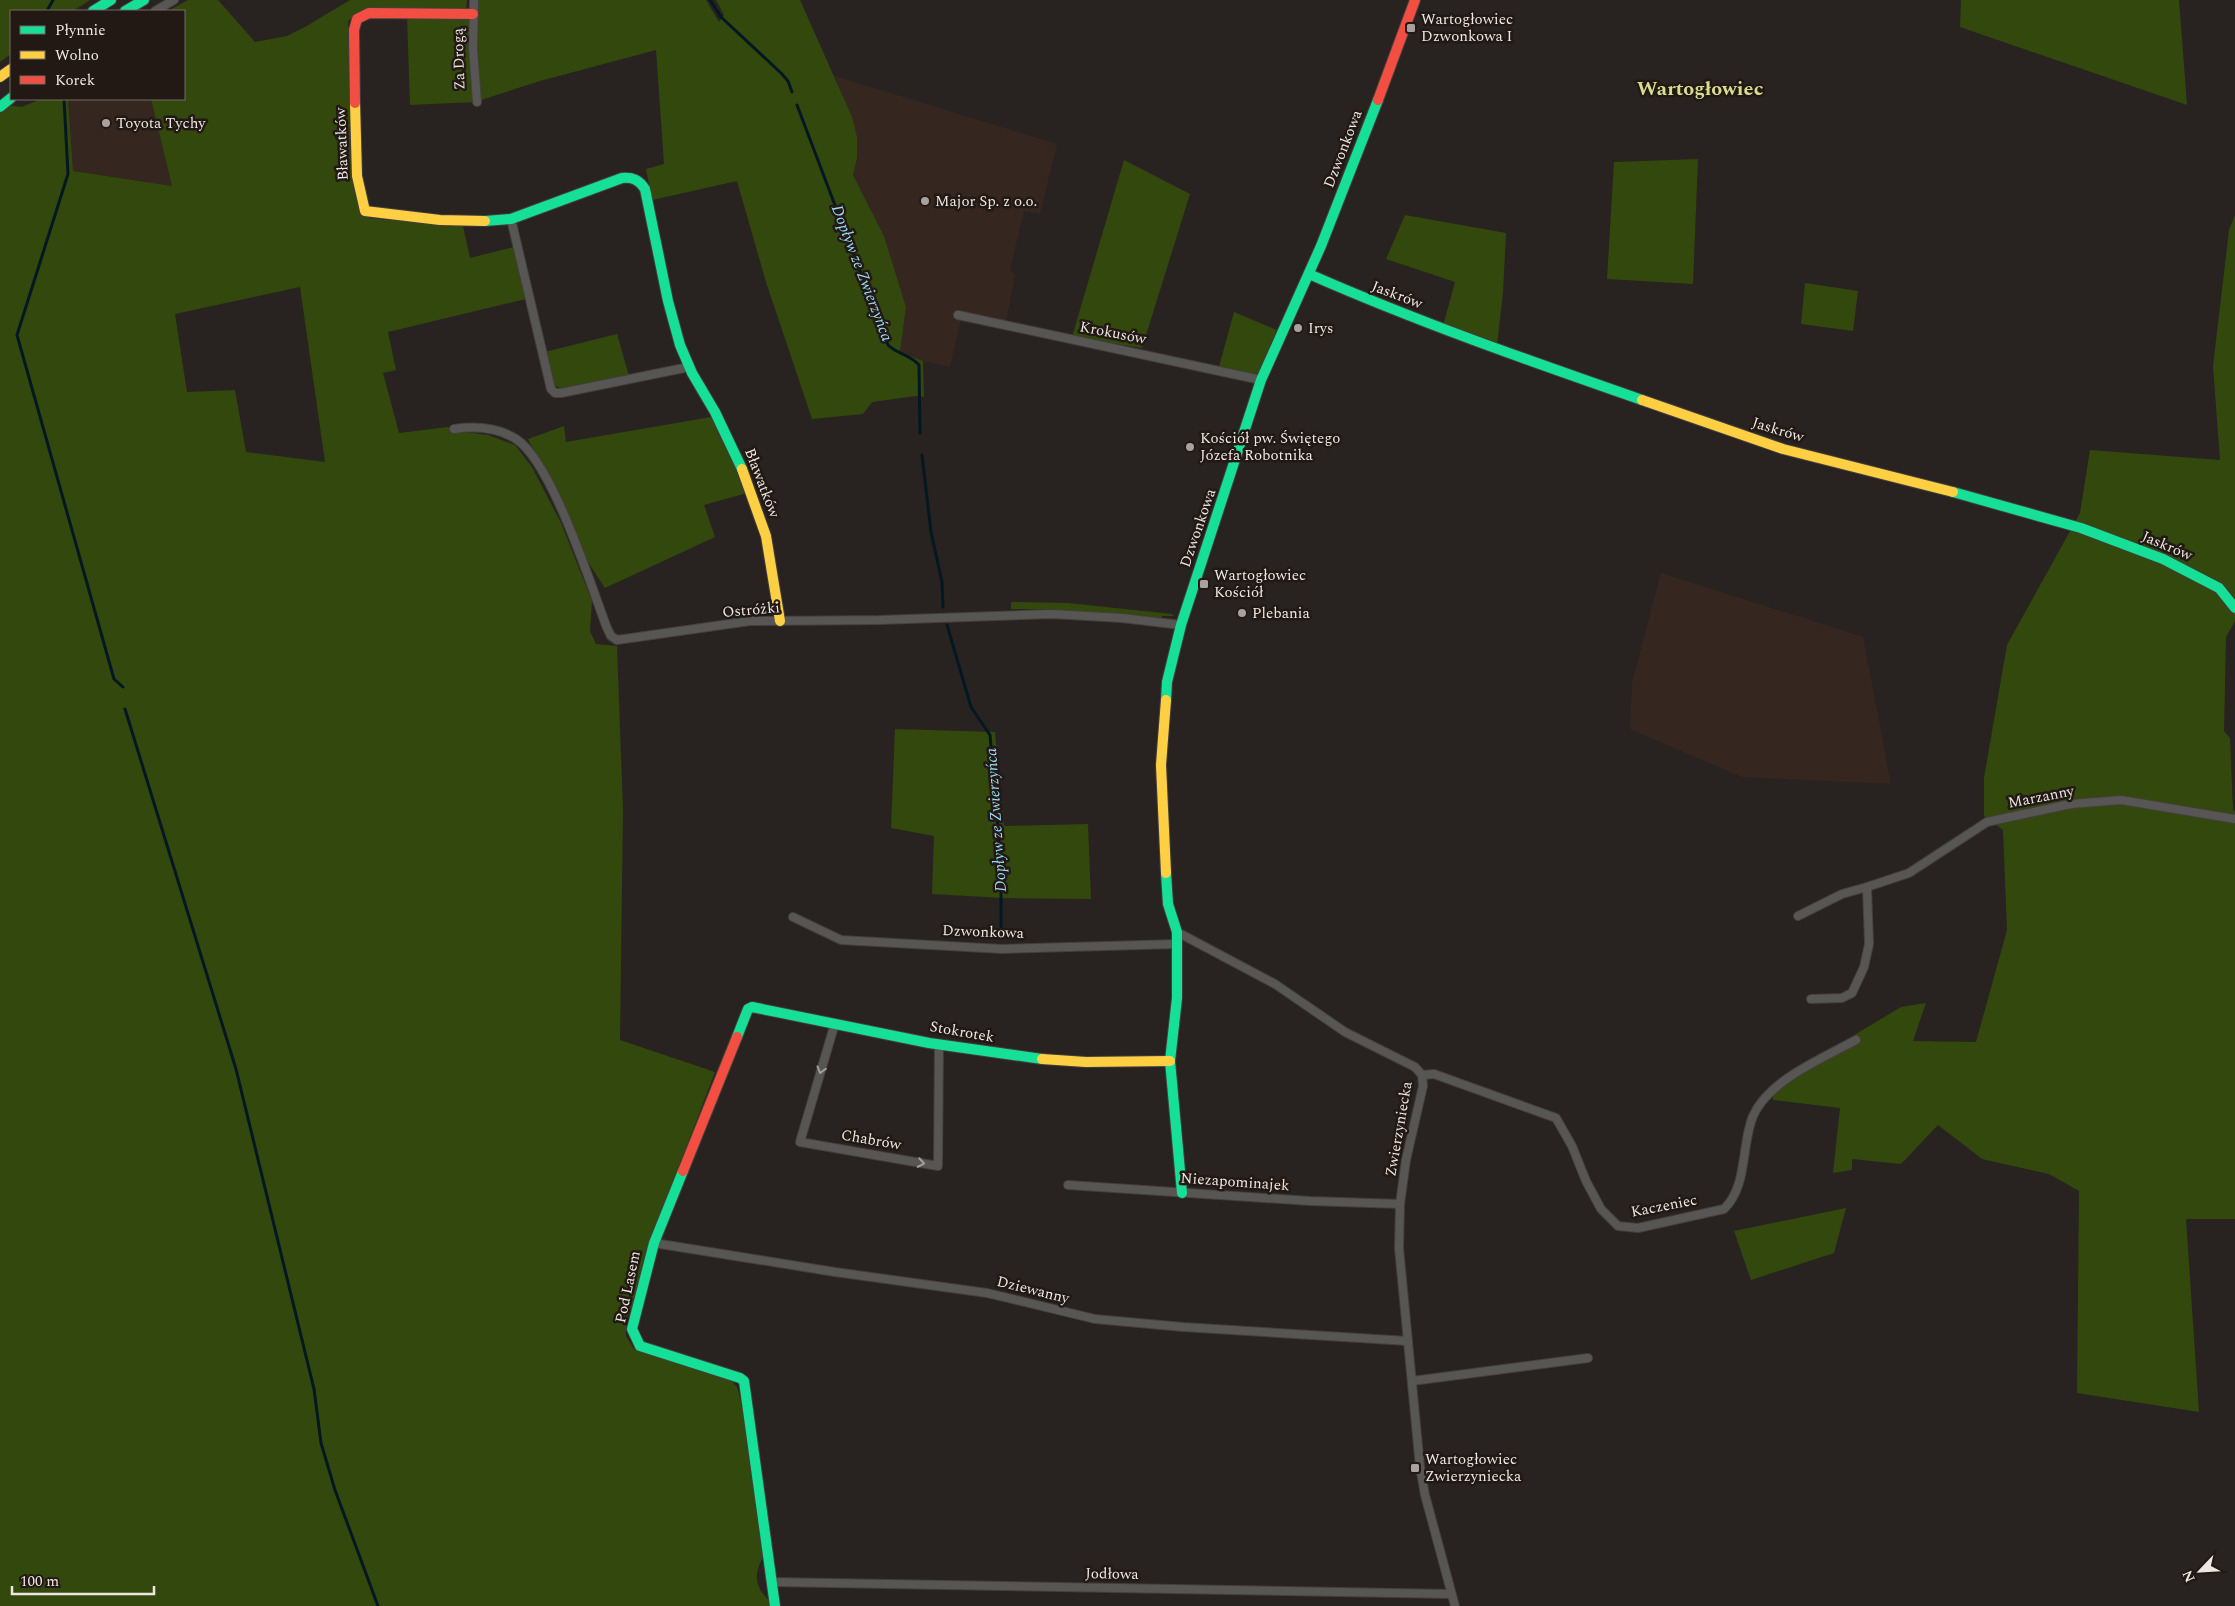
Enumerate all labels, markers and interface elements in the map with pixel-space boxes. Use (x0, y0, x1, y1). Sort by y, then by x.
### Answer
place label: Wartogłowiec Dzwonkowa I (1421, 8, 1513, 48)
legend (10, 10, 185, 100)
text: Płynnie (55, 19, 106, 42)
marker: Wartogłowiec Dzwonkowa I (1405, 22, 1417, 34)
street label: Za Drogą (446, 27, 472, 90)
text: Wolno (55, 44, 99, 67)
text: Korek (55, 69, 95, 92)
district label: Wartogłowiec (1637, 74, 1763, 104)
street label: Bławatków (329, 106, 355, 181)
street label: Dzwonkowa (1318, 106, 1369, 191)
place label: Toyota Tychy (116, 112, 206, 135)
marker: Toyota Tychy (100, 117, 112, 129)
place label: Major Sp. z o.o. (935, 190, 1037, 213)
marker: Major Sp. z o.o. (919, 195, 931, 207)
water label: Dopływ ze Zwierzyńca (825, 201, 899, 345)
street label: Jaskrów (1368, 275, 1426, 315)
street label: Krokusów (1078, 315, 1149, 351)
place label: Irys (1308, 317, 1334, 340)
marker: Irys (1292, 322, 1304, 334)
street label: Jaskrów (1749, 411, 1807, 449)
place label: Kościół pw. Świętego Józefa Robotnika (1200, 427, 1340, 467)
marker: Kościół pw. Świętego Józefa Robotnika (1184, 441, 1196, 453)
street label: Bławatków (738, 445, 786, 522)
street label: Dzwonkowa (1174, 485, 1222, 570)
street label: Jaskrów (2138, 525, 2197, 567)
place label: Wartogłowiec Kościół (1214, 564, 1306, 604)
marker: Wartogłowiec Kościół (1198, 578, 1210, 590)
street label: Ostróżki (721, 596, 781, 624)
place label: Plebania (1252, 602, 1310, 625)
marker: Plebania (1236, 607, 1248, 619)
water label: Dopływ ze Zwierzyńca (979, 747, 1013, 893)
street label: Marzanny (2006, 779, 2077, 815)
street label: Dzwonkowa (942, 919, 1025, 945)
street label: Stokrotek (928, 1015, 996, 1049)
one-way arrow (817, 1065, 827, 1073)
street label: Zwierzyniecka (1379, 1079, 1419, 1178)
street label: Chabrów (839, 1123, 904, 1157)
one-way arrow (916, 1158, 925, 1168)
street label: Niezapominajek (1180, 1167, 1290, 1197)
street label: Kaczeniec (1629, 1188, 1699, 1224)
street label: Pod Lasem (609, 1249, 647, 1325)
street label: Dziewanny (994, 1270, 1072, 1310)
place label: Wartogłowiec Zwierzyniecka (1425, 1448, 1522, 1488)
marker: Wartogłowiec Zwierzyniecka (1409, 1462, 1421, 1474)
north arrow (2175, 1546, 2225, 1596)
street label: Jodłowa (1085, 1562, 1139, 1586)
scale bar (12, 1564, 155, 1596)
text: N (2177, 1567, 2201, 1586)
text: 100 m (20, 1570, 59, 1593)

